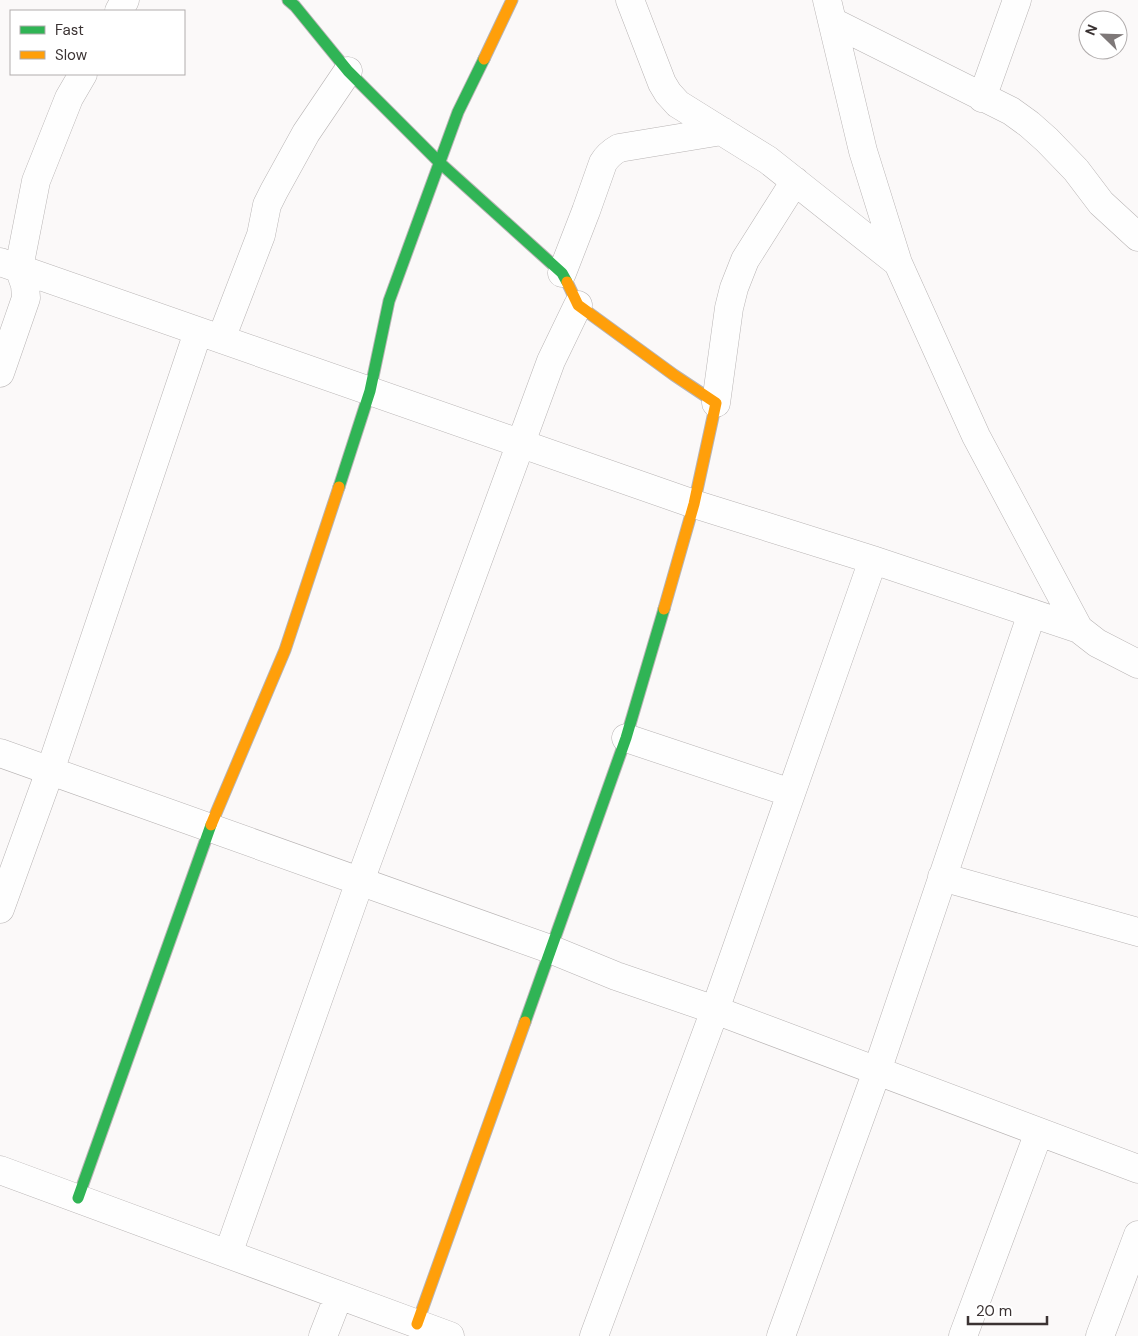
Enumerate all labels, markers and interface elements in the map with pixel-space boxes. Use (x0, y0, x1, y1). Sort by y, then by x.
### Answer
legend (10, 10, 185, 75)
north arrow (1078, 10, 1128, 60)
text: Fast (55, 20, 84, 40)
text: N (1081, 22, 1101, 38)
text: Slow (55, 45, 88, 65)
scale bar (968, 1294, 1047, 1326)
text: 20 m (976, 1301, 1012, 1321)

